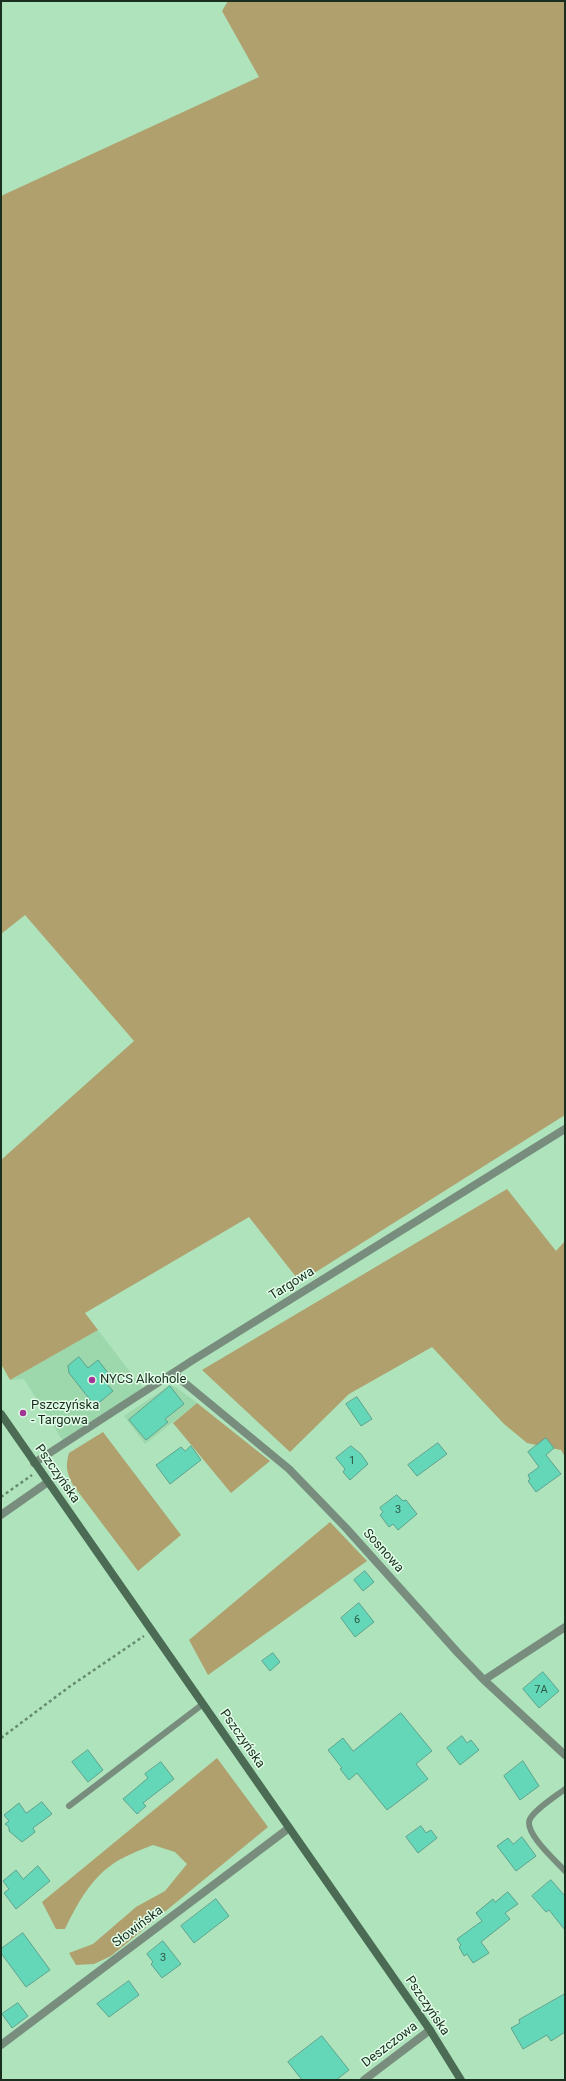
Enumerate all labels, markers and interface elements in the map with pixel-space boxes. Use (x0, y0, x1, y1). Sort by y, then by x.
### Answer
street label: Targowa (267, 1264, 317, 1304)
place label: NYCS Alkohole (100, 1372, 186, 1388)
marker: NYCS Alkohole (87, 1375, 97, 1385)
place label: Pszczyńska - Targowa (31, 1398, 99, 1429)
marker: Pszczyńska - Targowa (18, 1408, 28, 1418)
street label: Pszczyńska (31, 1442, 83, 1506)
house number: 1 (349, 1454, 355, 1468)
house number: 3 (395, 1503, 401, 1517)
street label: Sosnowa (359, 1526, 407, 1576)
house number: 6 (354, 1613, 360, 1627)
house number: 7A (534, 1683, 548, 1697)
street label: Pszczyńska (216, 1707, 268, 1771)
street label: Słowińska (110, 1903, 166, 1951)
house number: 3 (160, 1951, 166, 1965)
street label: Pszczyńska (401, 1973, 453, 2039)
street label: Deszczowa (359, 2019, 421, 2071)

